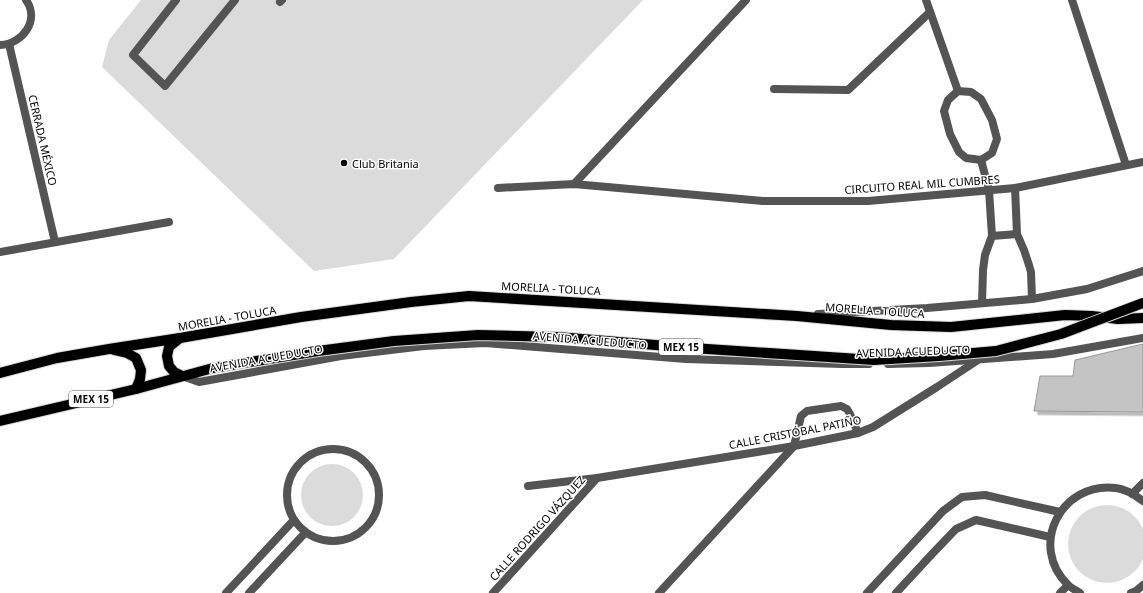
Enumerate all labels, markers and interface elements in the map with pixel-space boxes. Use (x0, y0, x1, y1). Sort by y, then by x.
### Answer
street label: CERRADA MÉXICO (25, 93, 61, 187)
place label: Club Britania (352, 156, 419, 171)
marker: Club Britania (339, 158, 349, 168)
street label: CIRCUITO REAL MIL CUMBRES (844, 171, 1000, 197)
street label: MORELIA - TOLUCA (501, 278, 602, 298)
street label: MORELIA - TOLUCA (825, 299, 926, 321)
street label: MORELIA - TOLUCA (177, 302, 278, 334)
street label: AVENIDA ACUEDUCTO (532, 328, 648, 352)
road number: MEX 15 (659, 339, 703, 355)
street label: AVENIDA ACUEDUCTO (208, 341, 324, 375)
street label: AVENIDA ACUEDUCTO (856, 342, 970, 360)
road number: MEX 15 (69, 391, 113, 407)
street label: CALLE CRISTÓBAL PATIÑO (728, 412, 862, 452)
street label: CALLE RODRIGO VÁZQUEZ (486, 472, 588, 584)

